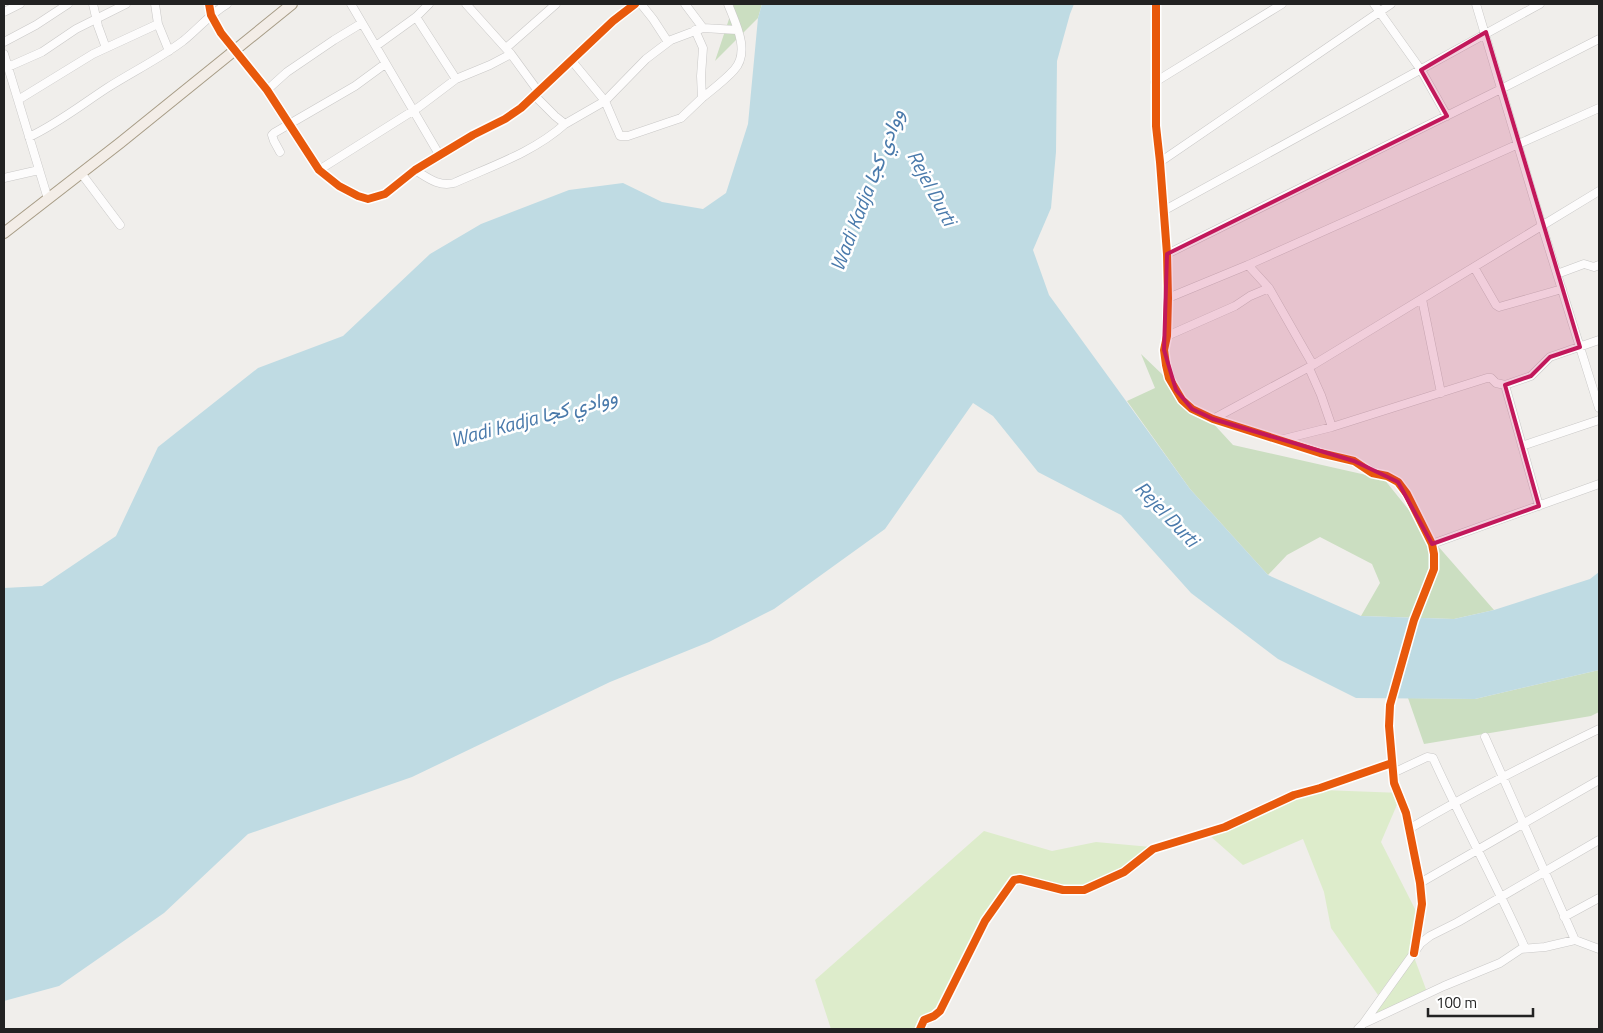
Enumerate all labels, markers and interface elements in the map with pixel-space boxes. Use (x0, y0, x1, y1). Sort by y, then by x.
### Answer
water label: Wadi Kadja ووادي كجا (821, 104, 913, 276)
water label: Rejel Durti (900, 145, 967, 234)
water label: Wadi Kadja ووادي كجا (447, 380, 621, 456)
water label: Rejel Durti (1128, 474, 1209, 556)
scale bar (1428, 986, 1533, 1018)
text: 100 m (1436, 991, 1477, 1014)

